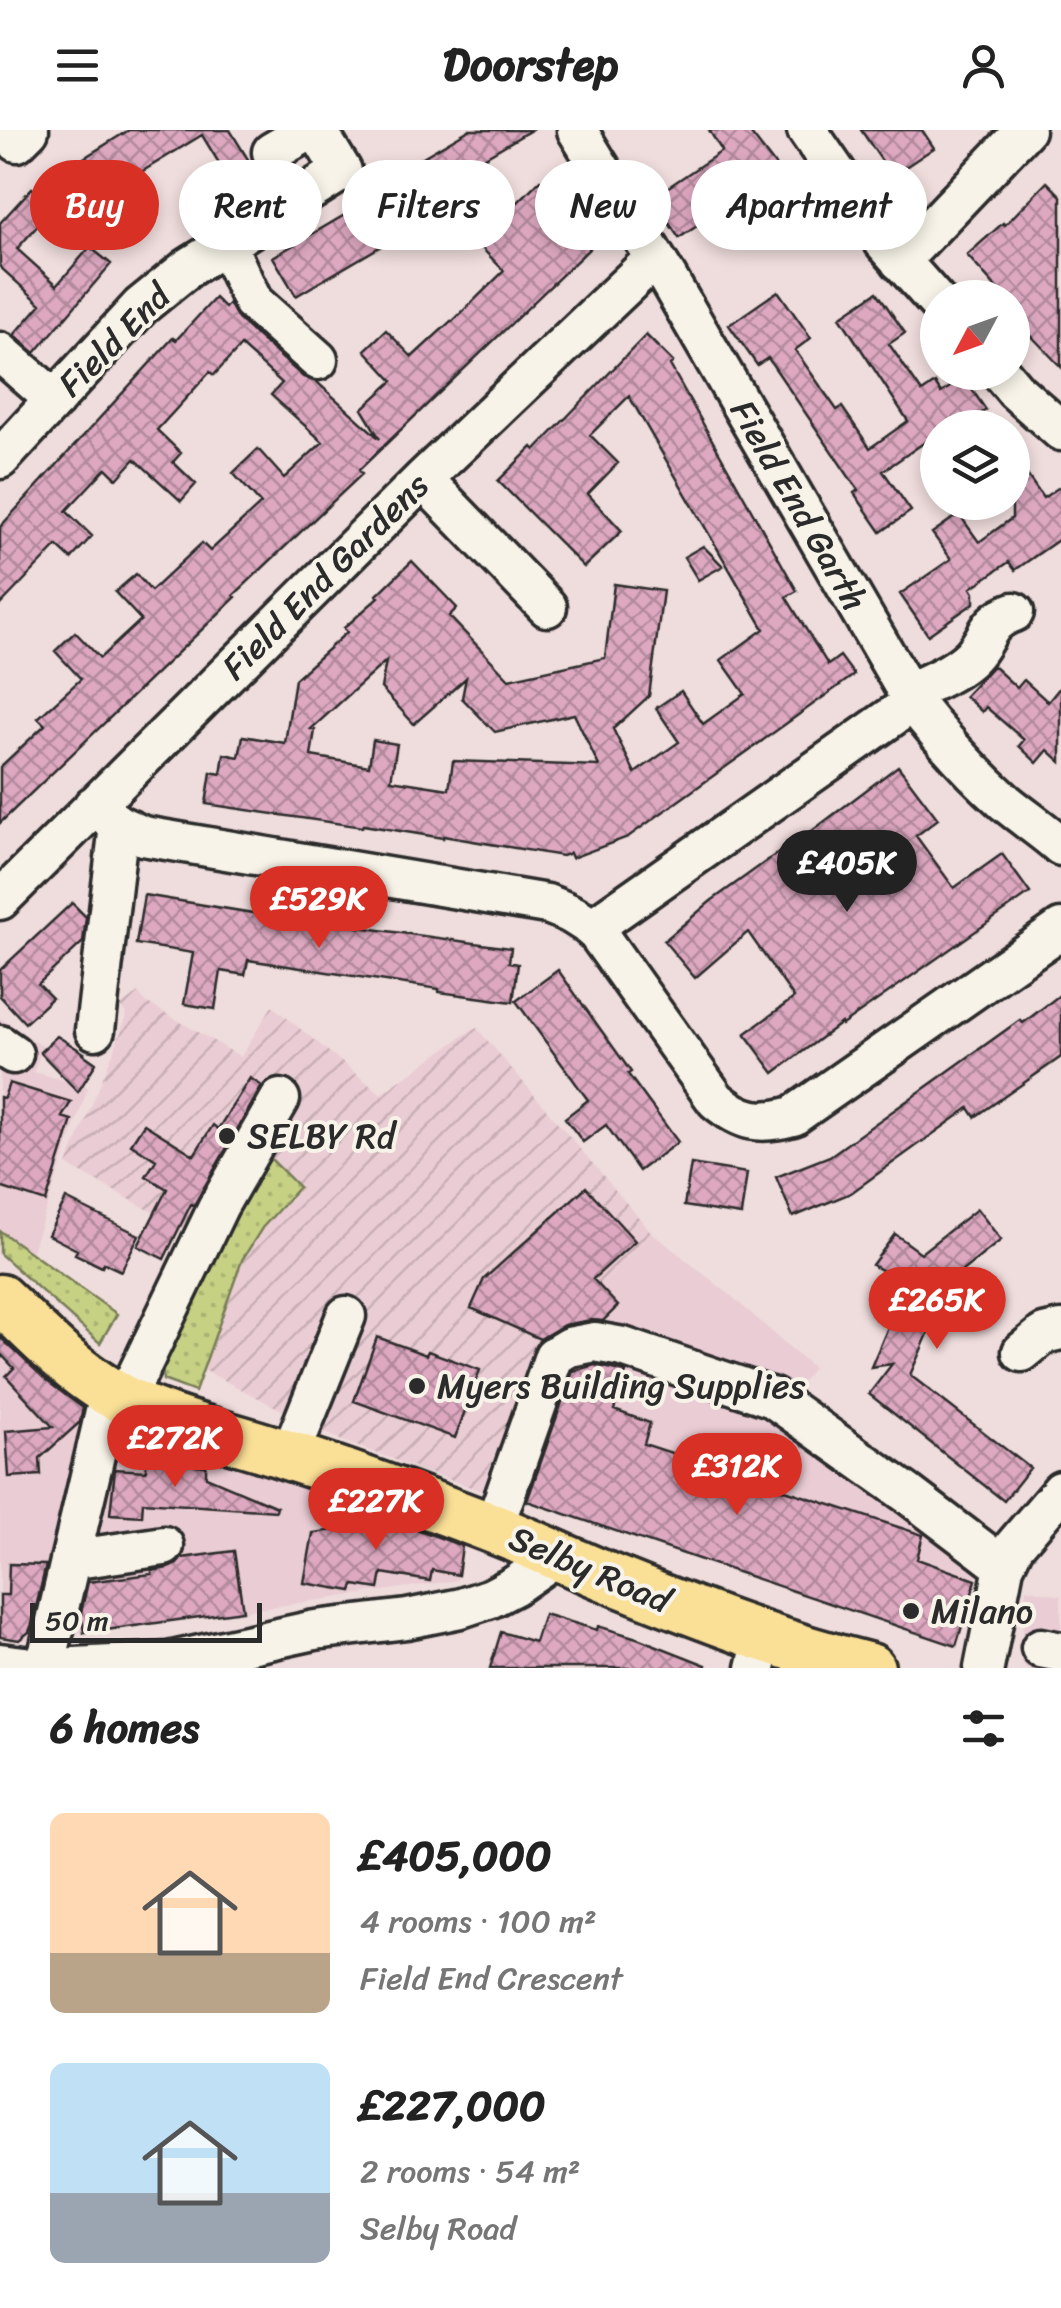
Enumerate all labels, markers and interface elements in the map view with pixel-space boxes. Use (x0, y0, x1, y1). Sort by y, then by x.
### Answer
text: Doorstep (443, 25, 618, 105)
icon: menu (50, 38, 105, 93)
icon: person (956, 38, 1011, 93)
chip: Buy (30, 160, 159, 250)
chip: Rent (179, 160, 322, 250)
chip: Filters (342, 160, 515, 250)
chip: New (535, 160, 671, 250)
chip: Apartment (691, 160, 927, 250)
street label: Field End (42, 266, 188, 412)
north arrow (920, 280, 1030, 390)
map controls (920, 280, 1030, 520)
street label: Field End Garth (713, 387, 885, 623)
button: layers (920, 410, 1030, 520)
street label: Field End Gardens (206, 457, 444, 695)
pin: £405K (777, 830, 917, 915)
text: £405K (799, 834, 895, 891)
pin: £529K (249, 866, 389, 951)
text: £529K (272, 870, 366, 927)
place label: SELBY Rd (247, 1105, 398, 1167)
marker: SELBY Rd (216, 1125, 238, 1147)
pin: £265K (867, 1267, 1007, 1352)
text: £265K (891, 1271, 983, 1328)
place label: Myers Building Supplies (437, 1355, 806, 1417)
marker: Myers Building Supplies (406, 1375, 428, 1397)
pin: £272K (105, 1405, 245, 1490)
text: £272K (129, 1409, 221, 1466)
pin: £312K (667, 1433, 807, 1518)
text: £312K (694, 1437, 780, 1494)
pin: £227K (306, 1468, 446, 1553)
text: £227K (330, 1472, 422, 1529)
street label: Selby Road (499, 1507, 683, 1632)
place label: Milano (931, 1580, 1033, 1642)
text: 50 m (45, 1596, 109, 1645)
scale bar (30, 1598, 262, 1642)
marker: Milano (900, 1600, 922, 1622)
text: 6 homes (50, 1691, 199, 1765)
icon: filters (956, 1701, 1011, 1756)
text: £405,000 (360, 1819, 552, 1893)
icon: home (130, 1853, 250, 1973)
text: 4 rooms · 100 m² (360, 1893, 597, 1950)
text: Field End Crescent (360, 1950, 623, 2007)
text: £227,000 (360, 2069, 546, 2143)
icon: home (130, 2103, 250, 2223)
text: 2 rooms · 54 m² (360, 2143, 580, 2200)
text: Selby Road (360, 2200, 516, 2257)

